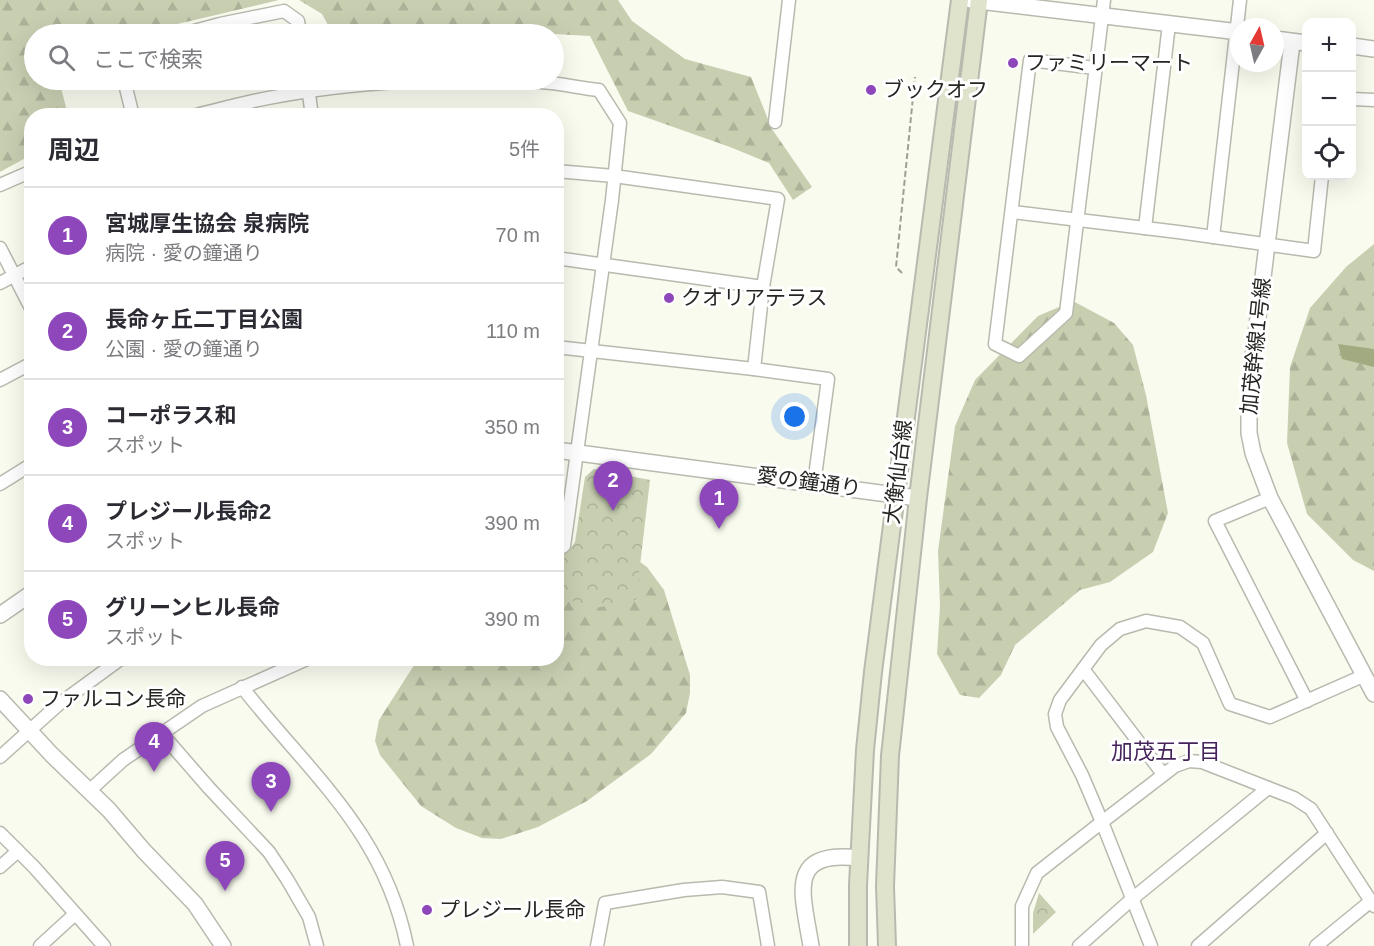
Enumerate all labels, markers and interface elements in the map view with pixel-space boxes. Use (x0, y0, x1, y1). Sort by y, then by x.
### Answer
north arrow (1230, 18, 1284, 72)
map controls (1302, 18, 1356, 180)
button: + (1302, 18, 1356, 72)
search box (24, 24, 564, 90)
icon: search (45, 41, 78, 74)
text: ここで検索 (93, 47, 203, 72)
place label: ファミリーマート (1025, 51, 1193, 74)
marker: ファミリーマート (1006, 56, 1020, 70)
button: − (1302, 72, 1356, 126)
place label: ブックオフ (883, 78, 988, 101)
marker: ブックオフ (864, 83, 878, 97)
button: locate (1302, 126, 1356, 180)
text: 周辺 (48, 135, 100, 165)
text: 5件 (509, 138, 540, 160)
text: 宮城厚生協会 泉病院 (105, 211, 309, 236)
text: 1 (62, 224, 73, 246)
text: 70 m (496, 224, 540, 246)
text: 病院 · 愛の鐘通り (105, 242, 263, 264)
street label: 加茂幹線1号線 (1237, 276, 1274, 416)
place label: クオリアテラス (681, 286, 828, 309)
marker: クオリアテラス (662, 291, 676, 305)
text: 長命ヶ丘二丁目公園 (105, 307, 303, 332)
text: 2 (62, 320, 73, 342)
text: 110 m (486, 320, 540, 342)
text: 公園 · 愛の鐘通り (105, 338, 263, 360)
your location (780, 402, 809, 431)
text: コーポラス和 (105, 403, 237, 428)
text: 3 (62, 416, 73, 438)
text: 350 m (484, 416, 540, 438)
street label: 大衡仙台線 (880, 418, 915, 525)
text: スポット (105, 434, 185, 456)
pin: 2 (594, 462, 632, 511)
street label: 愛の鐘通り (755, 463, 863, 500)
pin: 1 (700, 480, 738, 529)
text: プレジール長命2 (105, 499, 271, 524)
text: 4 (62, 512, 73, 534)
text: 390 m (484, 512, 540, 534)
text: スポット (105, 530, 185, 552)
text: グリーンヒル長命 (105, 595, 280, 620)
text: 5 (62, 608, 73, 630)
text: 390 m (484, 608, 540, 630)
text: スポット (105, 626, 185, 648)
place label: ファルコン長命 (40, 687, 187, 710)
marker: ファルコン長命 (21, 692, 35, 706)
pin: 4 (134, 722, 174, 772)
district label: 加茂五丁目 (1111, 739, 1221, 764)
pin: 3 (252, 762, 290, 812)
pin: 5 (206, 842, 244, 891)
place label: プレジール長命 (439, 898, 586, 921)
marker: プレジール長命 (420, 903, 434, 917)

